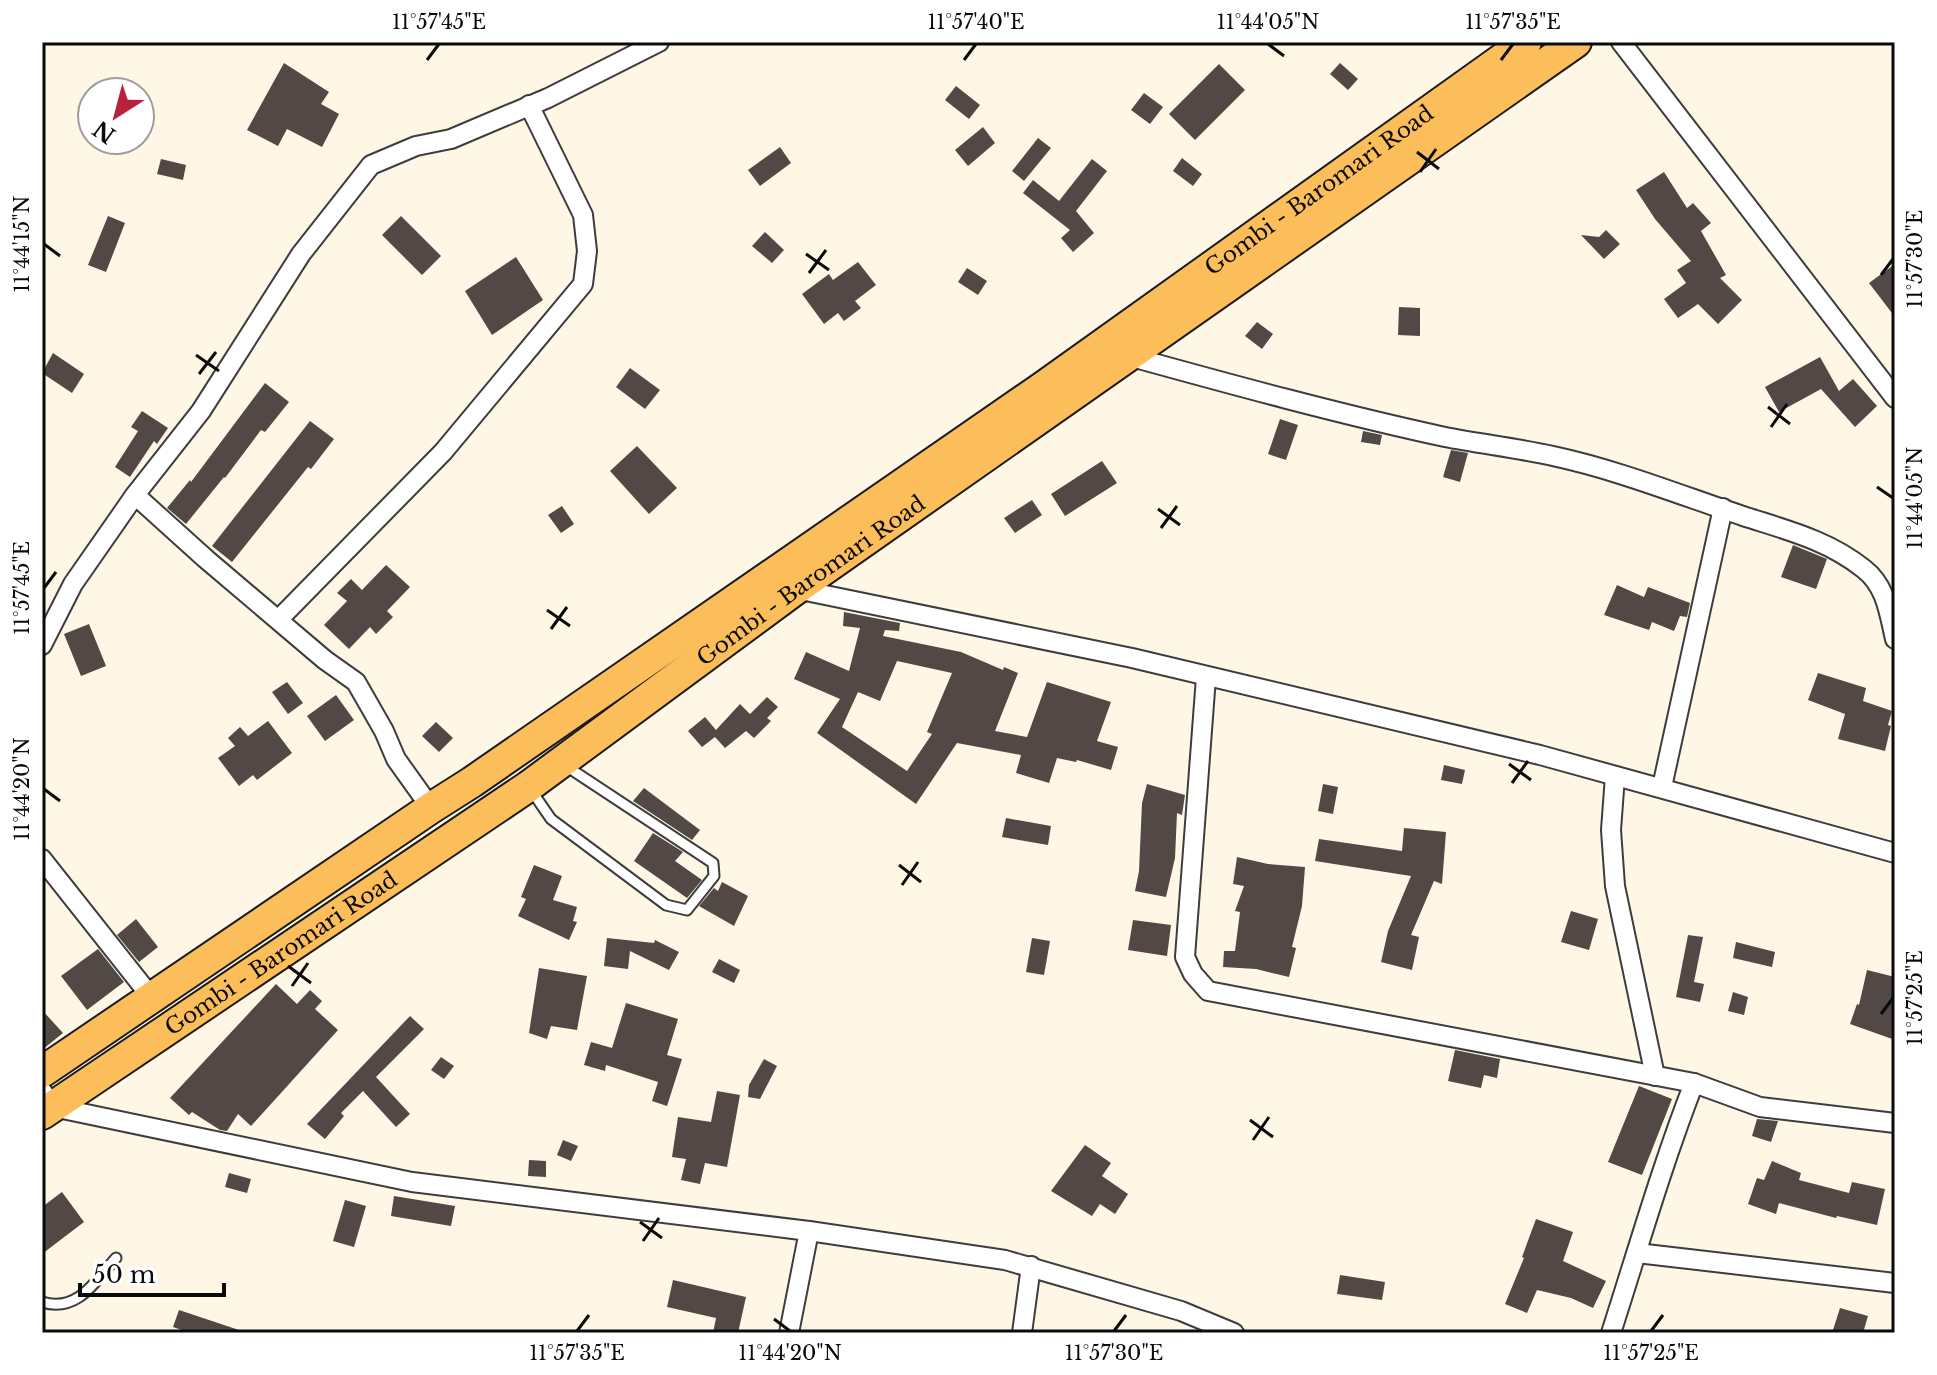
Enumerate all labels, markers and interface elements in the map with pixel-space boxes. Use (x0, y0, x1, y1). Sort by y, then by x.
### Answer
text: 11°57'45"E (392, 10, 486, 34)
text: 11°57'40"E (927, 10, 1025, 34)
text: 11°44'05"N (1217, 10, 1319, 34)
text: 11°57'35"E (1465, 10, 1561, 34)
north arrow (76, 76, 156, 156)
street label: Gombi - Baromari Road (1200, 100, 1439, 281)
text: N (88, 115, 121, 149)
text: 11°44'15"N (10, 195, 34, 293)
text: 11°57'30"E (1903, 210, 1927, 308)
text: 11°44'05"N (1903, 447, 1927, 549)
street label: Gombi - Baromari Road (692, 490, 930, 672)
text: 11°57'45"E (10, 541, 34, 635)
text: 11°44'20"N (10, 737, 34, 841)
street label: Gombi - Baromari Road (160, 866, 403, 1041)
text: 11°57'25"E (1903, 950, 1927, 1046)
scale bar (80, 1247, 224, 1297)
text: 50 m (92, 1260, 156, 1289)
text: 11°57'35"E (529, 1341, 625, 1365)
text: 11°44'20"N (738, 1341, 842, 1365)
text: 11°57'30"E (1065, 1341, 1163, 1365)
text: 11°57'25"E (1603, 1341, 1699, 1365)

